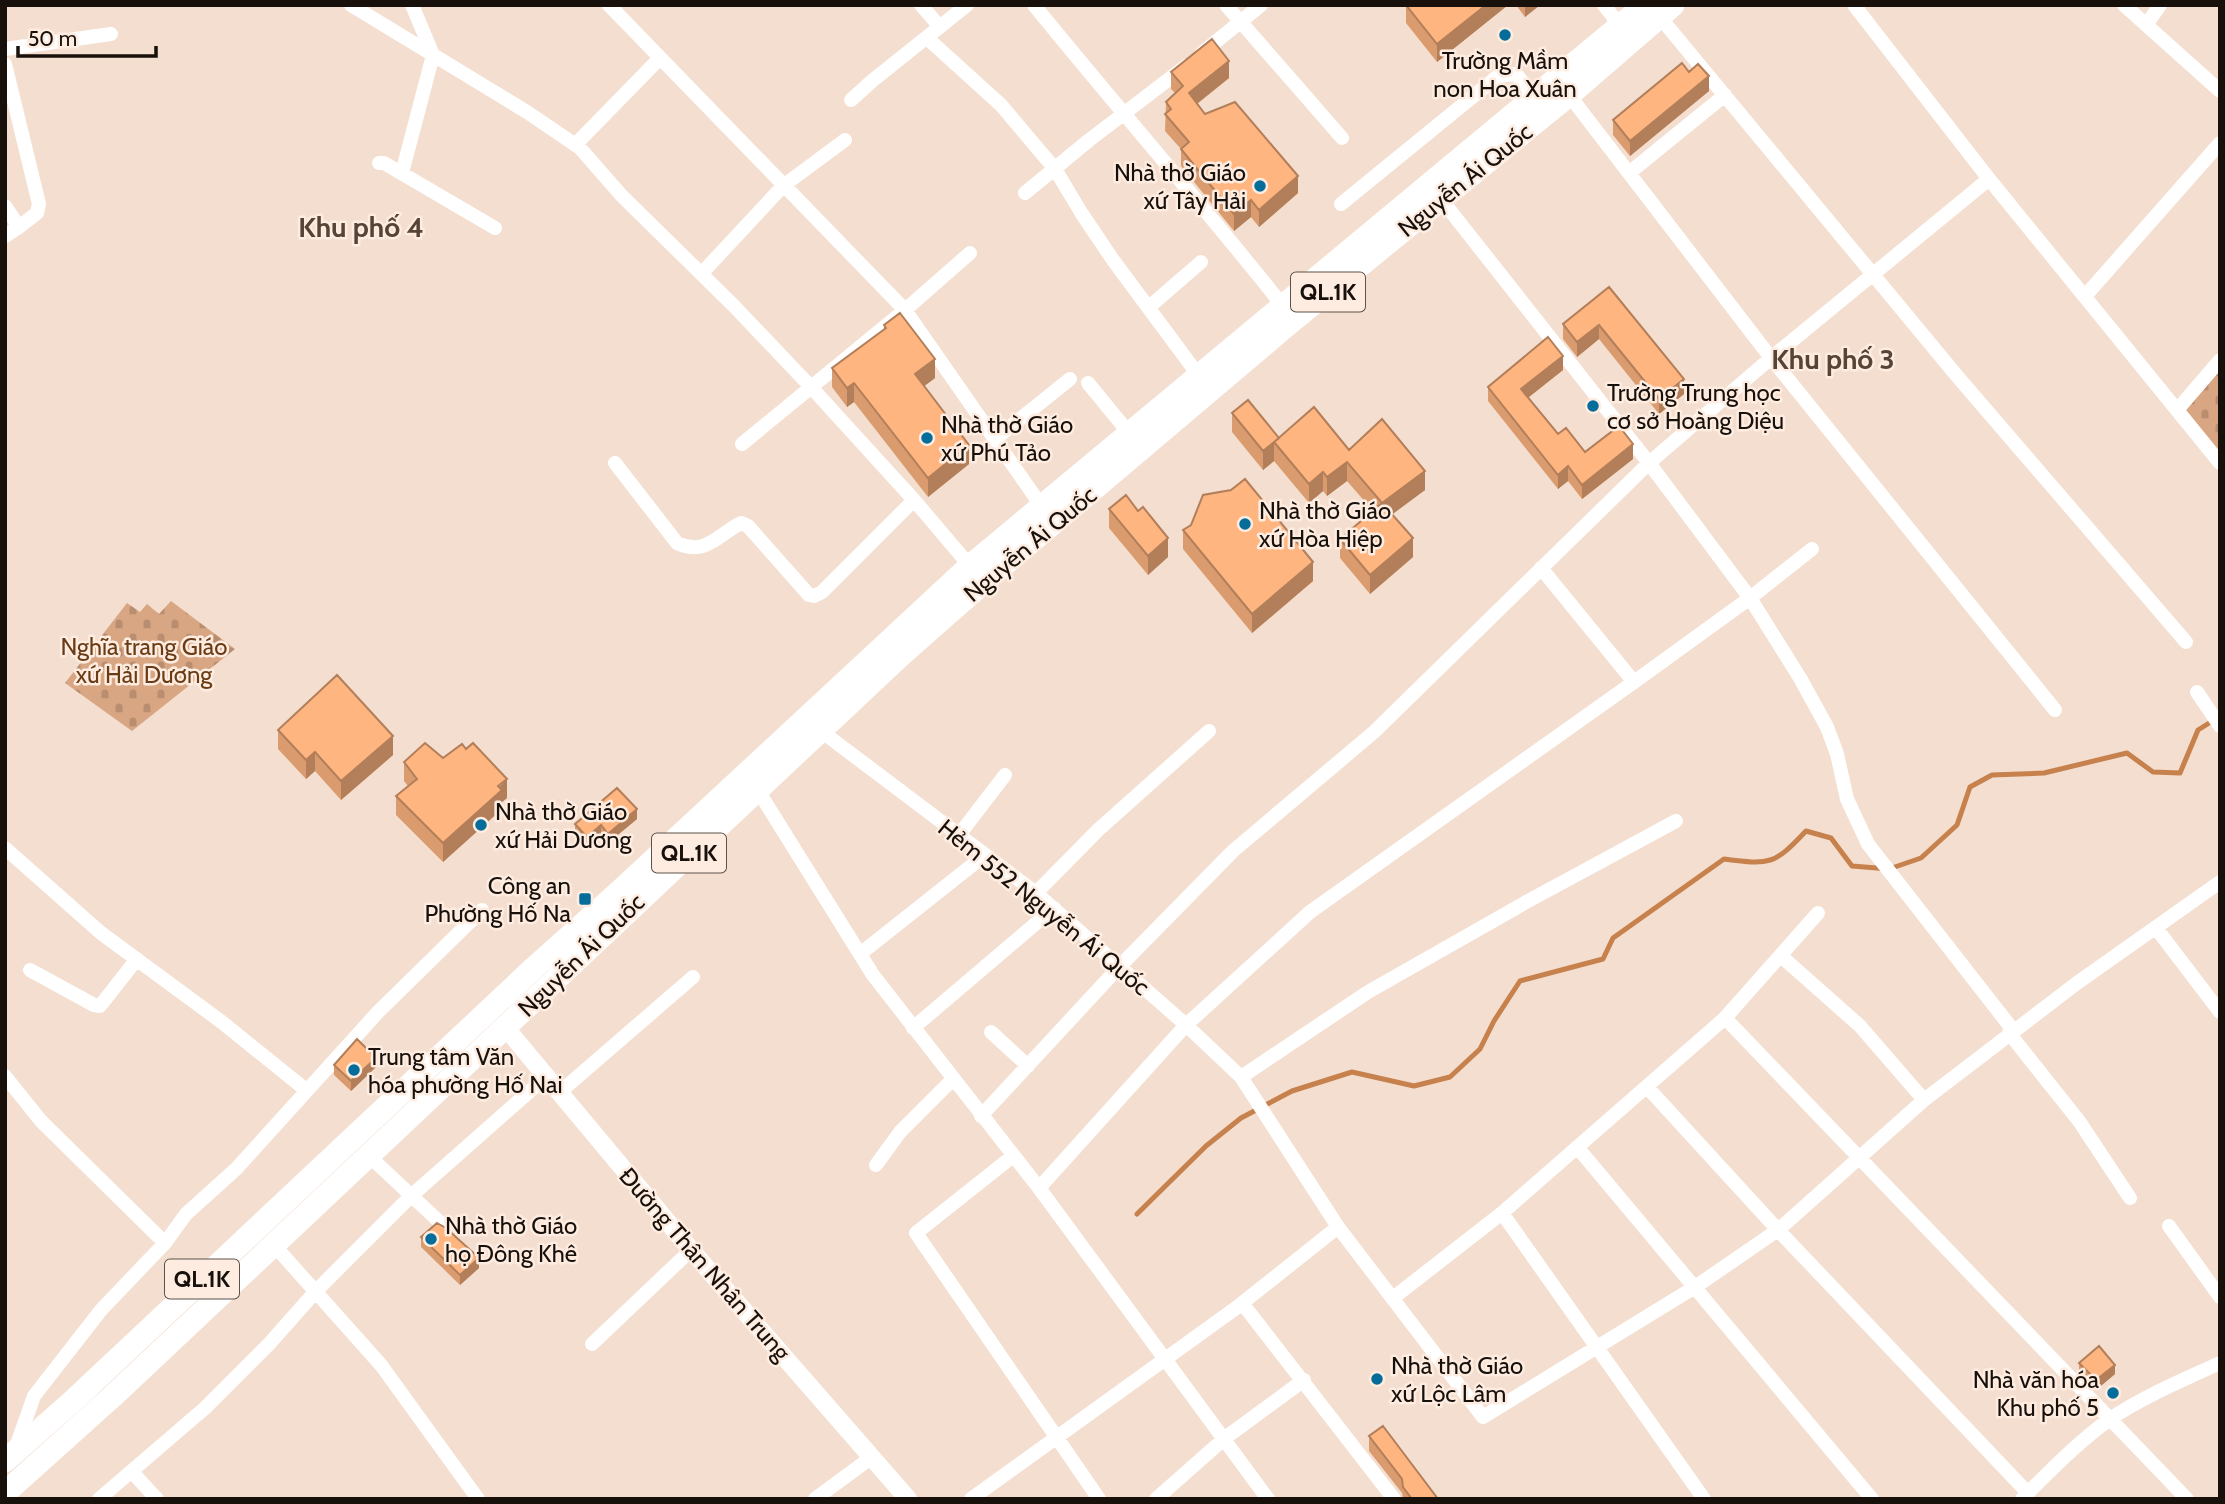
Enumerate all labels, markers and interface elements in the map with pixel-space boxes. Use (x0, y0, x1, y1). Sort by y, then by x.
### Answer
scale bar (18, 14, 156, 58)
text: 50 m (28, 26, 77, 51)
marker: Trường Mầm non Hoa Xuân (1497, 27, 1513, 43)
place label: Trường Mầm non Hoa Xuân (1433, 46, 1577, 103)
street label: Nguyễn Ái Quốc (1392, 117, 1538, 243)
place label: Nhà thờ Giáo xứ Tây Hải (1114, 158, 1246, 215)
marker: Nhà thờ Giáo xứ Tây Hải (1252, 178, 1268, 194)
district label: Khu phố 4 (298, 210, 424, 244)
road number: QL.1K (1291, 272, 1365, 312)
district label: Khu phố 3 (1771, 342, 1895, 376)
place label: Trường Trung học cơ sở Hoàng Diệu (1607, 378, 1784, 435)
marker: Trường Trung học cơ sở Hoàng Diệu (1585, 398, 1601, 414)
place label: Nhà thờ Giáo xứ Phú Tảo (941, 410, 1073, 467)
marker: Nhà thờ Giáo xứ Phú Tảo (919, 430, 935, 446)
street label: Nguyễn Ái Quốc (958, 480, 1102, 608)
place label: Nhà thờ Giáo xứ Hòa Hiệp (1259, 496, 1391, 553)
marker: Nhà thờ Giáo xứ Hòa Hiệp (1237, 516, 1253, 532)
park label: Nghĩa trang Giáo xứ Hải Dương (60, 632, 228, 689)
place label: Nhà thờ Giáo xứ Hải Dương (495, 797, 633, 854)
street label: Hẻm 552 Nguyễn Ái Quốc (932, 813, 1156, 1001)
marker: Nhà thờ Giáo xứ Hải Dương (473, 817, 489, 833)
road number: QL.1K (652, 834, 726, 873)
place label: Công an Phường Hố Na (424, 871, 571, 928)
street label: Nguyễn Ái Quốc (512, 887, 650, 1023)
marker: Công an Phường Hố Na (577, 891, 593, 907)
place label: Trung tâm Văn hóa phường Hố Nai (368, 1042, 563, 1099)
marker: Trung tâm Văn hóa phường Hố Nai (346, 1062, 362, 1078)
street label: Đường Thân Nhân Trung (613, 1162, 797, 1367)
place label: Nhà thờ Giáo họ Đông Khê (445, 1211, 577, 1268)
marker: Nhà thờ Giáo họ Đông Khê (423, 1231, 439, 1247)
road number: QL.1K (165, 1260, 239, 1298)
place label: Nhà thờ Giáo xứ Lộc Lâm (1391, 1351, 1523, 1408)
place label: Nhà văn hóa Khu phố 5 (1973, 1365, 2099, 1422)
marker: Nhà thờ Giáo xứ Lộc Lâm (1369, 1371, 1385, 1387)
marker: Nhà văn hóa Khu phố 5 (2105, 1385, 2121, 1401)

